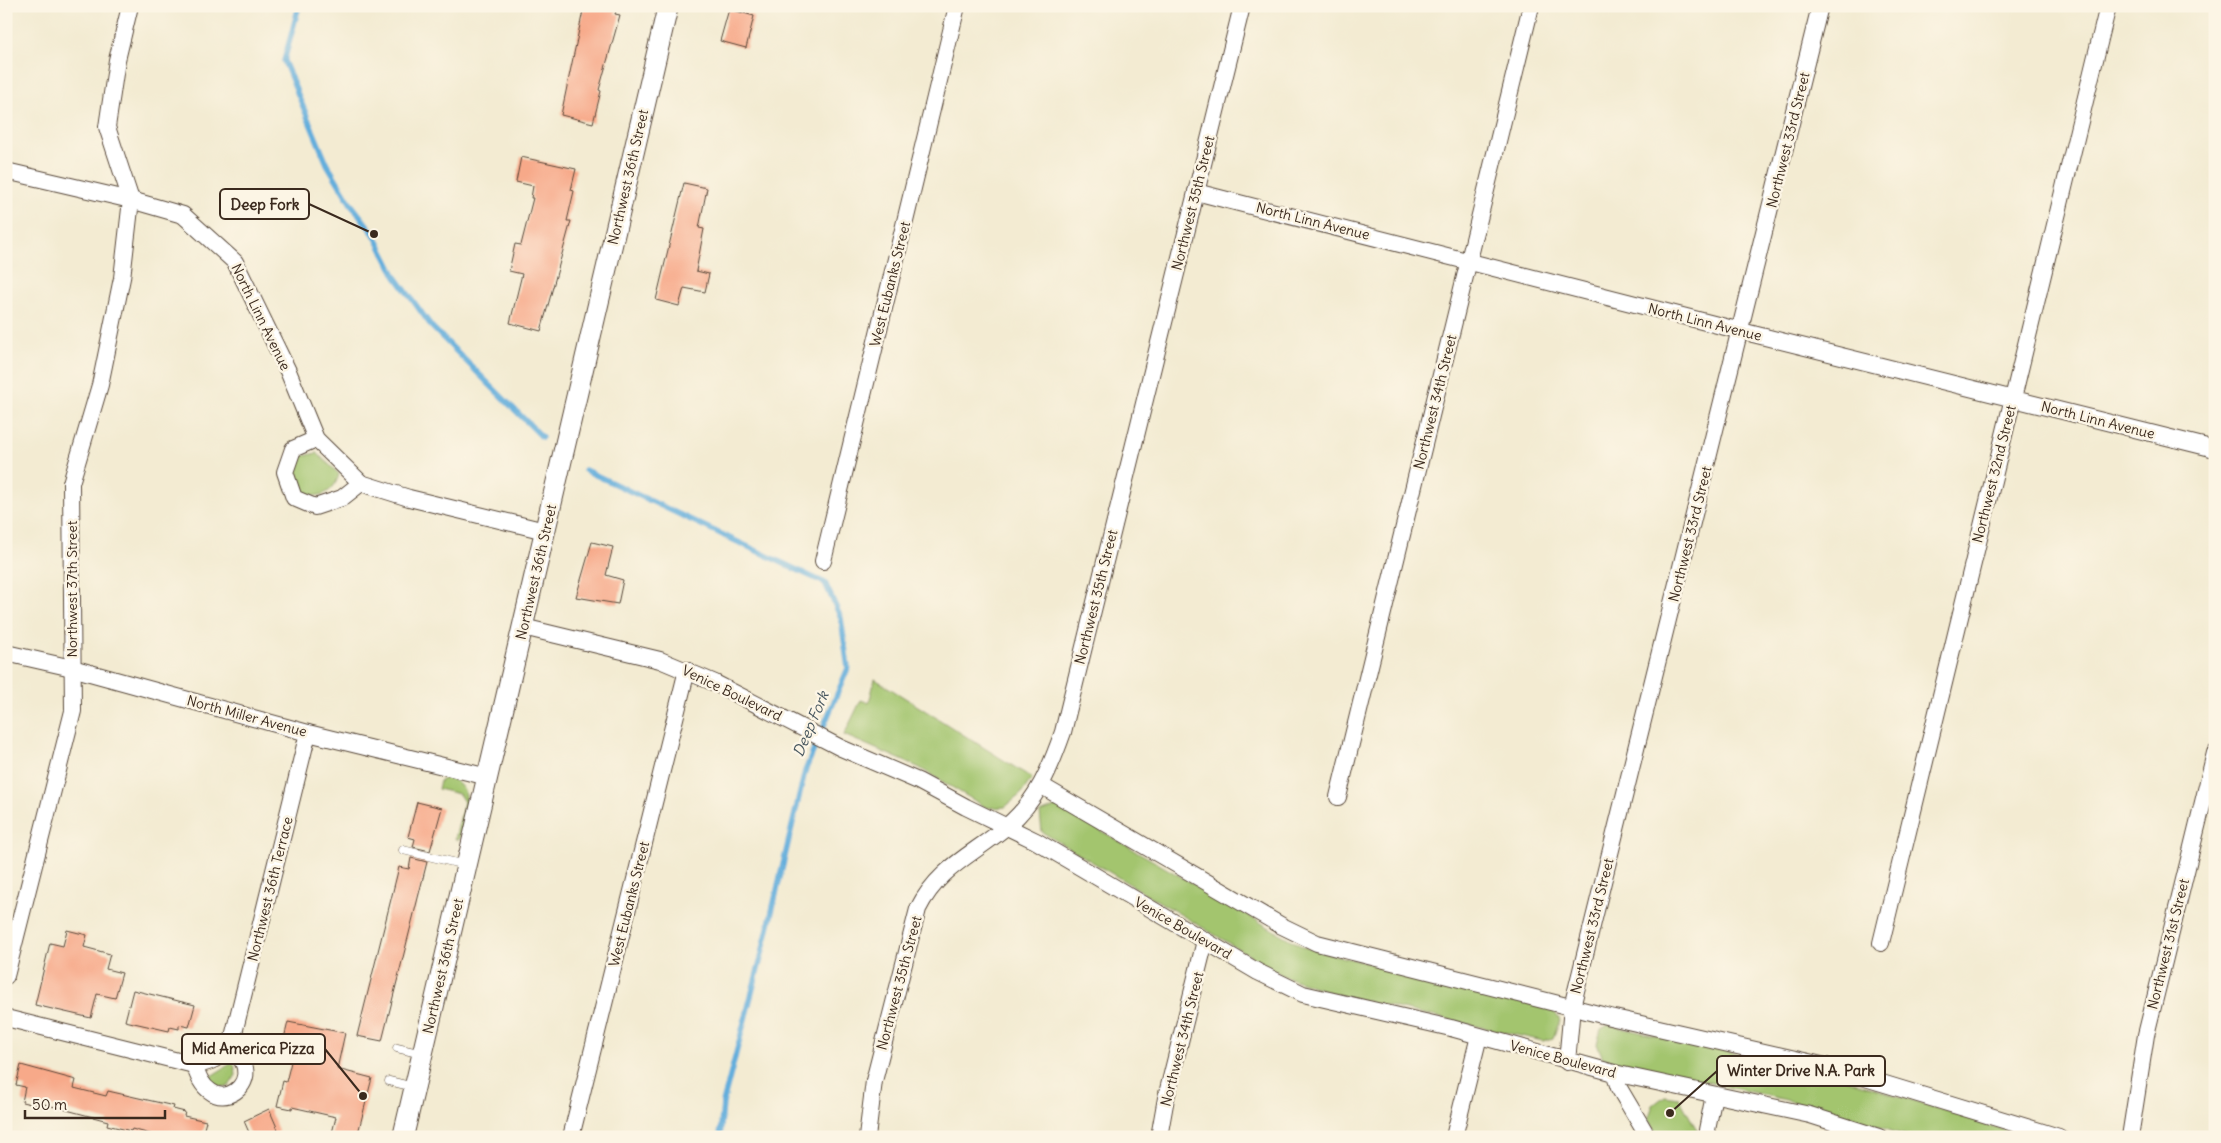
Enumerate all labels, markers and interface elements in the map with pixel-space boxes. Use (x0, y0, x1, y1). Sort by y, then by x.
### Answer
street label: Northwest 33rd Street (1762, 70, 1814, 210)
street label: Northwest 36th Street (604, 107, 652, 246)
street label: Northwest 35th Street (1168, 133, 1219, 272)
callout: Deep Fork (220, 189, 309, 219)
text: Deep Fork (231, 195, 300, 215)
street label: North Linn Avenue (1254, 198, 1372, 244)
street label: West Eubanks Street (866, 219, 914, 348)
street label: North Linn Avenue (227, 261, 295, 373)
street label: North Linn Avenue (1646, 299, 1764, 345)
street label: Northwest 34th Street (1410, 332, 1461, 471)
street label: North Linn Avenue (2039, 397, 2157, 443)
street label: Northwest 32nd Street (1968, 403, 2020, 545)
street label: Northwest 33rd Street (1664, 464, 1716, 604)
street label: Northwest 36th Street (512, 502, 560, 641)
street label: Northwest 37th Street (63, 520, 81, 658)
street label: Northwest 35th Street (1071, 527, 1122, 666)
street label: Venice Boulevard (679, 661, 785, 725)
water label: Deep Fork (788, 687, 833, 759)
street label: North Miller Avenue (185, 691, 309, 741)
street label: Northwest 36th Terrace (243, 815, 297, 963)
street label: West Eubanks Street (605, 839, 653, 968)
street label: Northwest 33rd Street (1566, 856, 1618, 996)
street label: Northwest 31st Street (2143, 877, 2193, 1011)
street label: Venice Boulevard (1131, 893, 1235, 963)
street label: Northwest 36th Street (419, 896, 467, 1035)
street label: Northwest 35th Street (872, 914, 926, 1052)
street label: Northwest 34th Street (1157, 969, 1208, 1108)
callout: Mid America Pizza (182, 1034, 325, 1064)
street label: Venice Boulevard (1508, 1036, 1618, 1082)
text: Mid America Pizza (191, 1039, 315, 1058)
callout: Winter Drive N.A. Park (1717, 1056, 1885, 1086)
text: Winter Drive N.A. Park (1727, 1061, 1875, 1080)
scale bar (25, 1088, 165, 1120)
text: 50 m (32, 1095, 67, 1114)

